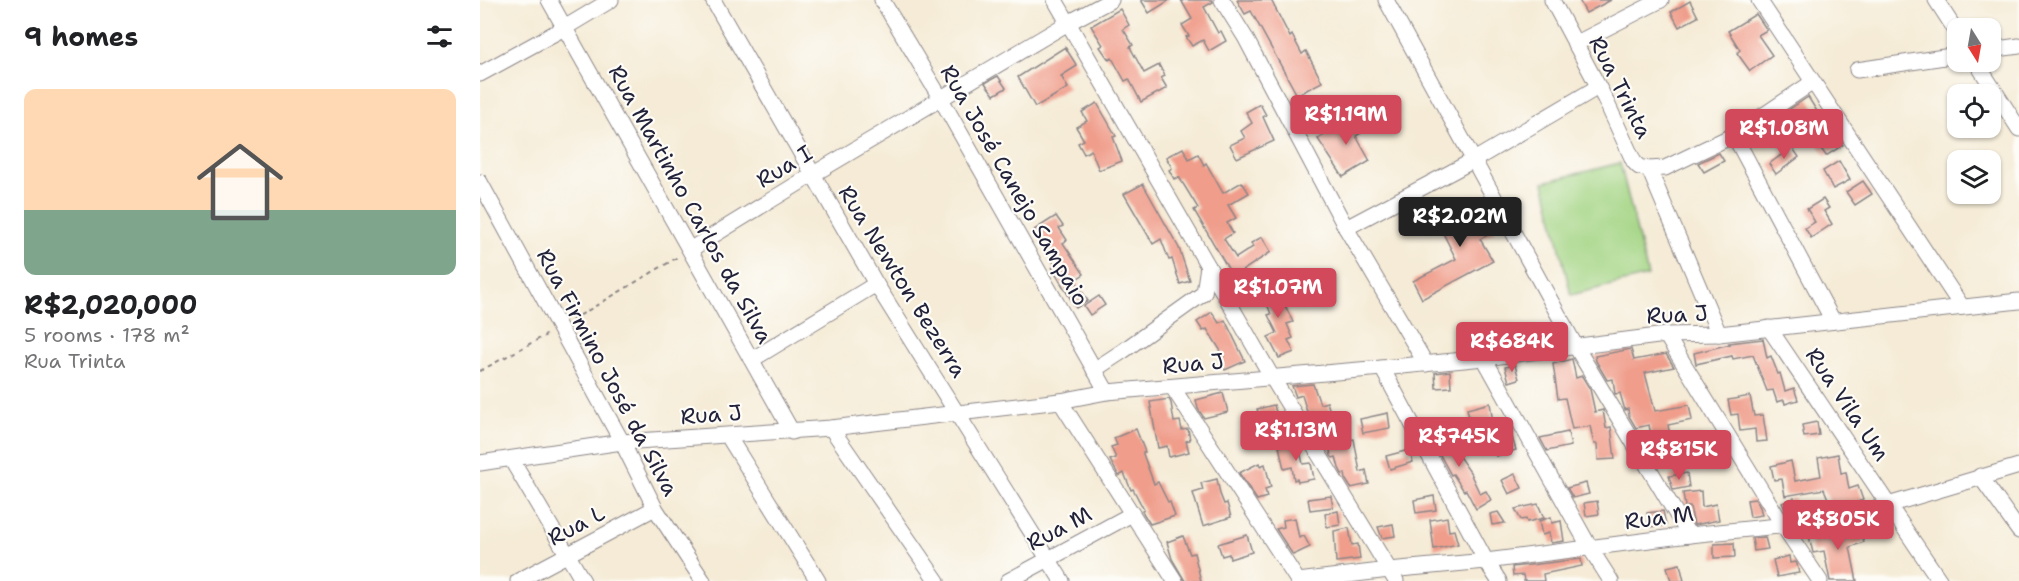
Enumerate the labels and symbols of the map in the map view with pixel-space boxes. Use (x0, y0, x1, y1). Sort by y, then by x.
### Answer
north arrow (1947, 18, 2001, 72)
street label: Rua Trinta (1582, 31, 1659, 144)
street label: Rua José Canejo Sampaio (934, 59, 1096, 311)
street label: Rua Martinho Carlos da Silva (602, 60, 779, 349)
pin: R$1.19M (1291, 95, 1401, 146)
pin: R$1.08M (1729, 109, 1839, 160)
street label: Rua I (751, 138, 818, 194)
street label: Rua Newton Bezerra (832, 180, 974, 383)
pin: R$2.02M (1405, 197, 1515, 248)
street label: Rua Firmino José da Silva (530, 244, 685, 501)
pin: R$1.07M (1223, 268, 1333, 319)
street label: Rua J (1646, 298, 1708, 331)
pin: R$684K (1463, 322, 1561, 373)
street label: Rua Vila Um (1799, 342, 1896, 467)
street label: Rua J (1161, 346, 1225, 381)
street label: Rua J (679, 398, 743, 431)
pin: R$1.13M (1241, 411, 1351, 462)
pin: R$745K (1410, 417, 1508, 468)
pin: R$815K (1630, 430, 1728, 481)
street label: Rua L (543, 498, 610, 552)
street label: Rua M (1022, 499, 1097, 558)
street label: Rua M (1623, 499, 1695, 536)
pin: R$805K (1789, 500, 1887, 551)

